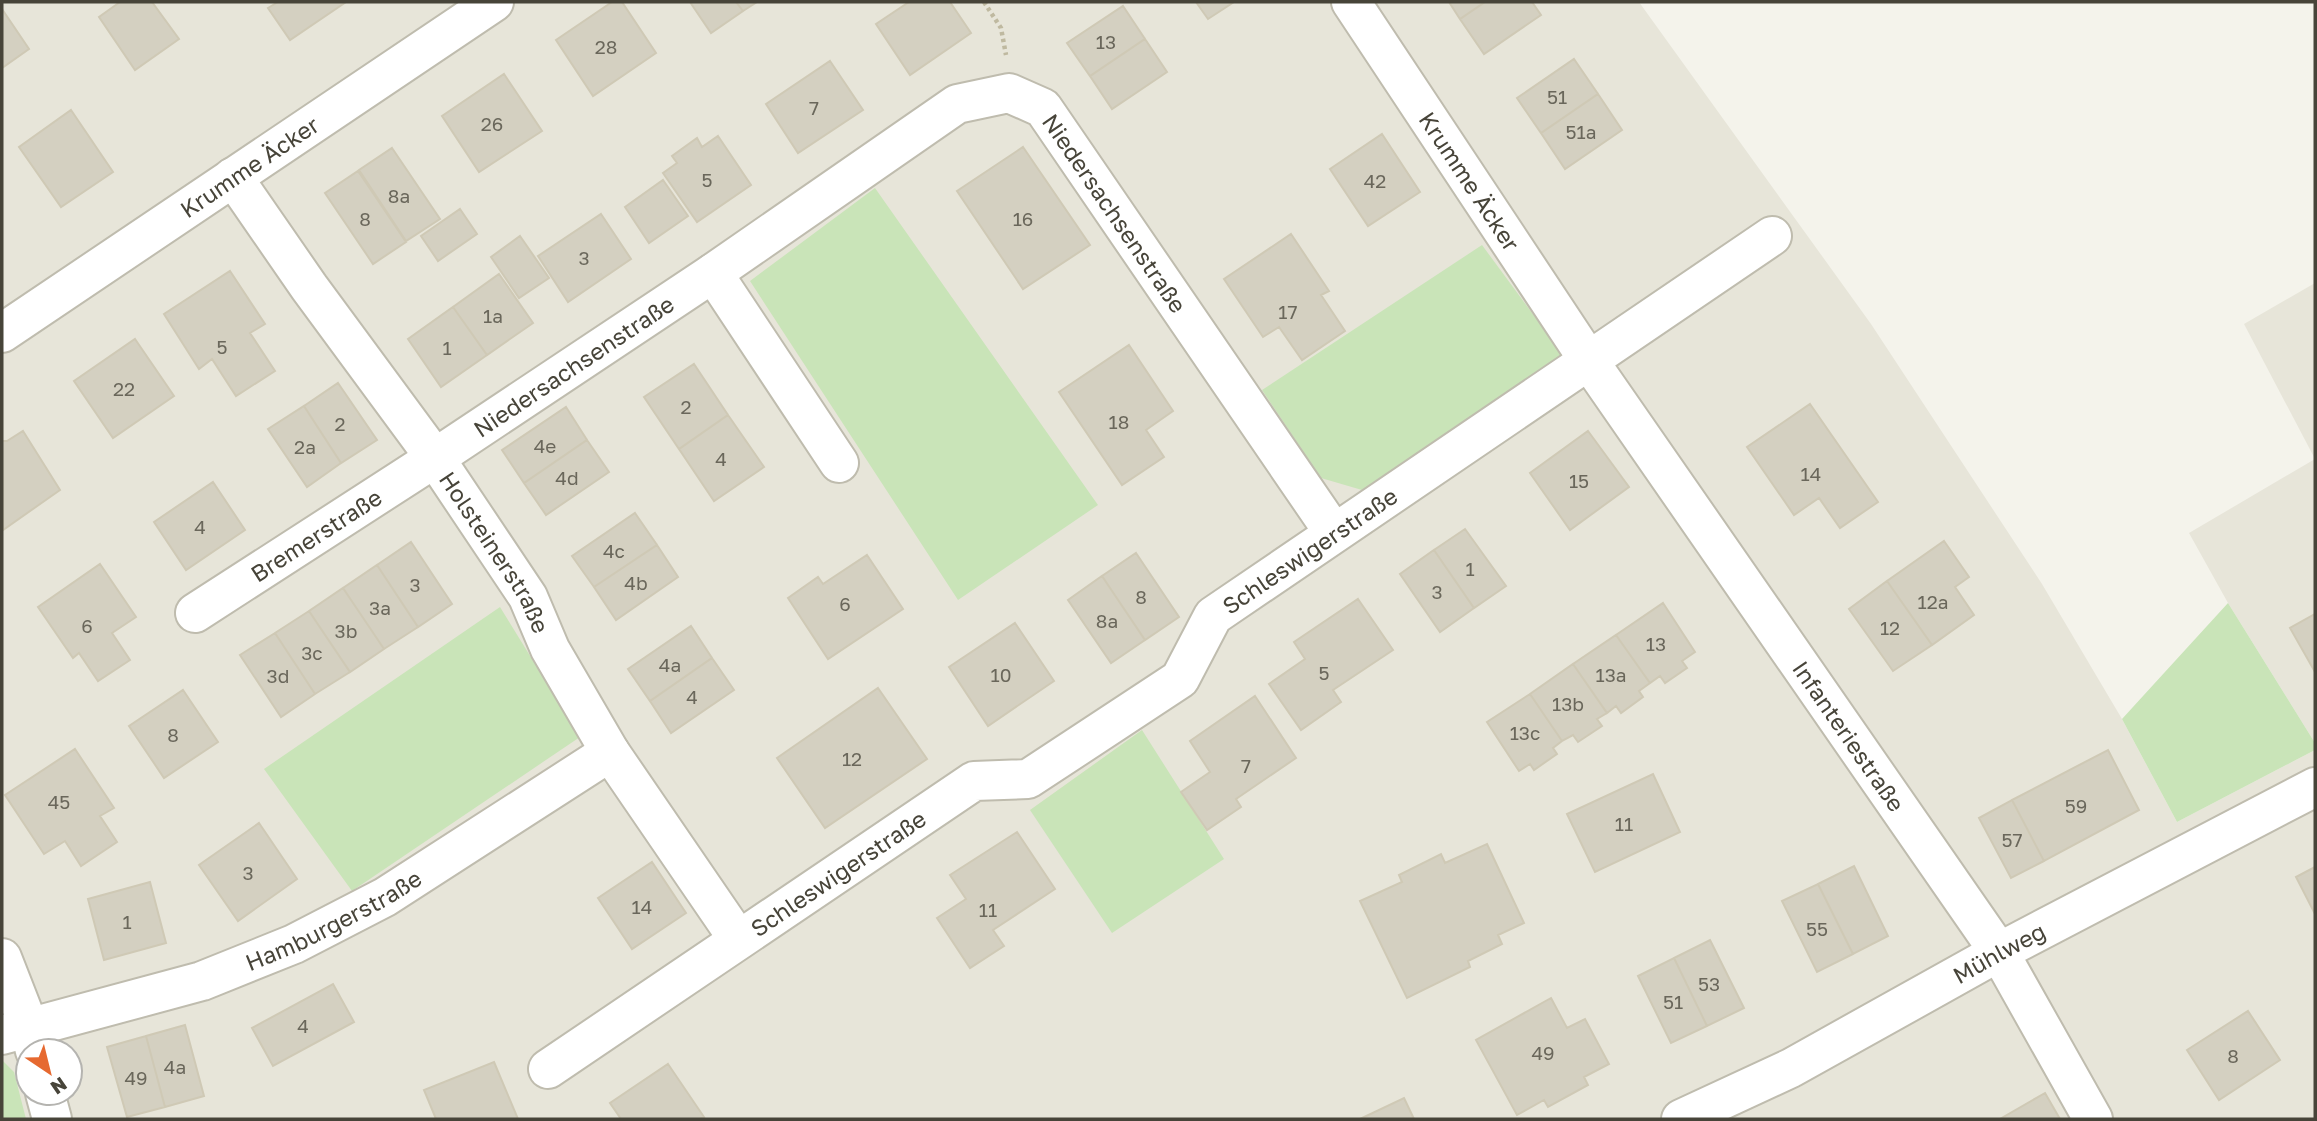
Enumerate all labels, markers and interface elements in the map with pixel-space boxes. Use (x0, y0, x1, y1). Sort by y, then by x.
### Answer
house number: 13 (1096, 30, 1116, 53)
house number: 28 (595, 35, 617, 58)
house number: 51 (1547, 85, 1567, 108)
house number: 7 (809, 96, 819, 119)
street label: Krumme Äcker (1414, 106, 1526, 256)
street label: Niedersachsenstraße (1037, 108, 1193, 318)
street label: Krumme Äcker (175, 110, 324, 223)
house number: 26 (481, 112, 503, 135)
house number: 51a (1566, 120, 1596, 143)
house number: 5 (701, 168, 713, 191)
house number: 42 (1364, 169, 1386, 192)
house number: 8a (388, 184, 410, 207)
house number: 8 (359, 207, 371, 230)
house number: 16 (1013, 207, 1033, 230)
house number: 3 (578, 246, 590, 269)
street label: Niedersachsenstraße (468, 289, 679, 443)
house number: 17 (1278, 300, 1298, 323)
house number: 1a (483, 304, 503, 327)
house number: 5 (216, 335, 228, 358)
house number: 1 (442, 336, 452, 359)
house number: 22 (113, 377, 135, 400)
house number: 2 (680, 395, 692, 418)
house number: 18 (1109, 410, 1129, 433)
house number: 2 (334, 412, 346, 435)
house number: 4e (534, 434, 556, 457)
house number: 2a (294, 435, 316, 458)
house number: 4 (715, 447, 727, 470)
house number: 14 (1801, 462, 1821, 485)
street label: Holsteinerstraße (434, 466, 556, 637)
house number: 4d (555, 466, 579, 489)
house number: 15 (1569, 469, 1589, 492)
street label: Schleswigerstraße (1217, 481, 1402, 620)
street label: Bremerstraße (245, 482, 387, 587)
house number: 4 (194, 515, 206, 538)
house number: 4c (603, 539, 625, 562)
house number: 1 (1465, 557, 1475, 580)
house number: 4b (624, 571, 648, 594)
house number: 3 (409, 573, 421, 596)
house number: 3 (1431, 580, 1443, 603)
house number: 8 (1135, 585, 1147, 608)
house number: 12a (1918, 590, 1948, 613)
house number: 6 (839, 592, 851, 615)
house number: 3a (369, 596, 391, 619)
house number: 8a (1096, 609, 1118, 632)
house number: 6 (81, 614, 93, 637)
house number: 12 (1880, 616, 1900, 639)
house number: 3b (335, 619, 357, 642)
house number: 13 (1646, 632, 1666, 655)
house number: 3c (301, 641, 323, 664)
house number: 4a (659, 653, 681, 676)
street label: Infanteriestraße (1787, 655, 1911, 817)
house number: 5 (1318, 661, 1330, 684)
house number: 10 (991, 663, 1012, 686)
house number: 13a (1595, 663, 1627, 686)
house number: 3d (267, 664, 289, 687)
house number: 4 (686, 685, 698, 708)
house number: 13b (1552, 692, 1584, 715)
house number: 13c (1510, 721, 1540, 744)
house number: 8 (167, 723, 179, 746)
house number: 12 (842, 747, 862, 770)
house number: 7 (1241, 754, 1251, 777)
house number: 45 (48, 790, 70, 813)
house number: 59 (2065, 794, 2087, 817)
street label: Schleswigerstraße (745, 804, 931, 942)
house number: 11 (1615, 812, 1633, 835)
house number: 57 (2001, 828, 2023, 851)
house number: 3 (242, 861, 254, 884)
street label: Hamburgerstraße (241, 863, 426, 976)
house number: 14 (632, 895, 652, 918)
house number: 11 (979, 898, 997, 921)
house number: 1 (122, 910, 132, 933)
street label: Mühlweg (1948, 916, 2050, 989)
house number: 55 (1806, 917, 1828, 940)
house number: 53 (1698, 972, 1720, 995)
house number: 51 (1663, 990, 1683, 1013)
house number: 4 (297, 1014, 309, 1037)
north arrow (14, 1037, 84, 1107)
house number: 49 (1531, 1041, 1555, 1064)
house number: 8 (2227, 1044, 2239, 1067)
house number: 4a (164, 1055, 186, 1078)
house number: 49 (124, 1066, 148, 1089)
text: N (47, 1073, 72, 1100)

